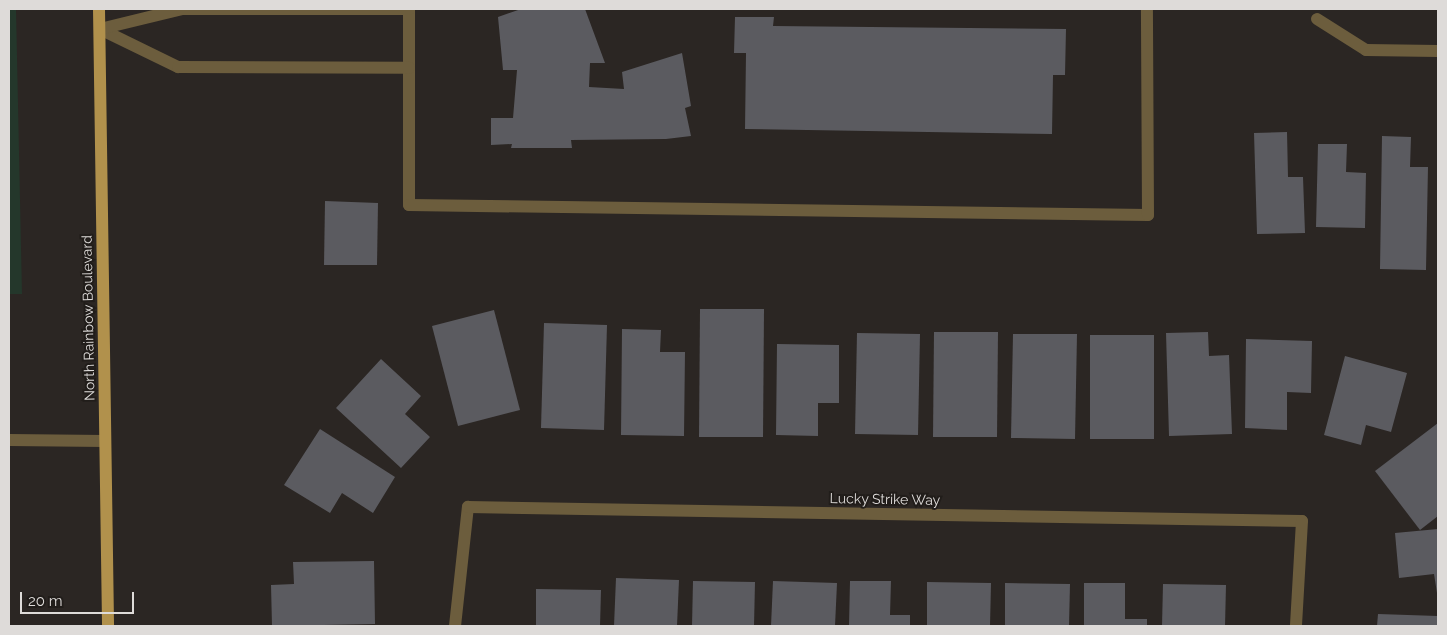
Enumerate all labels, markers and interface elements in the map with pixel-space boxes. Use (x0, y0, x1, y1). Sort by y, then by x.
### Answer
street label: North Rainbow Boulevard (78, 235, 98, 401)
street label: Lucky Strike Way (829, 490, 941, 508)
scale bar (22, 582, 136, 614)
text: 20 m (28, 592, 63, 610)

